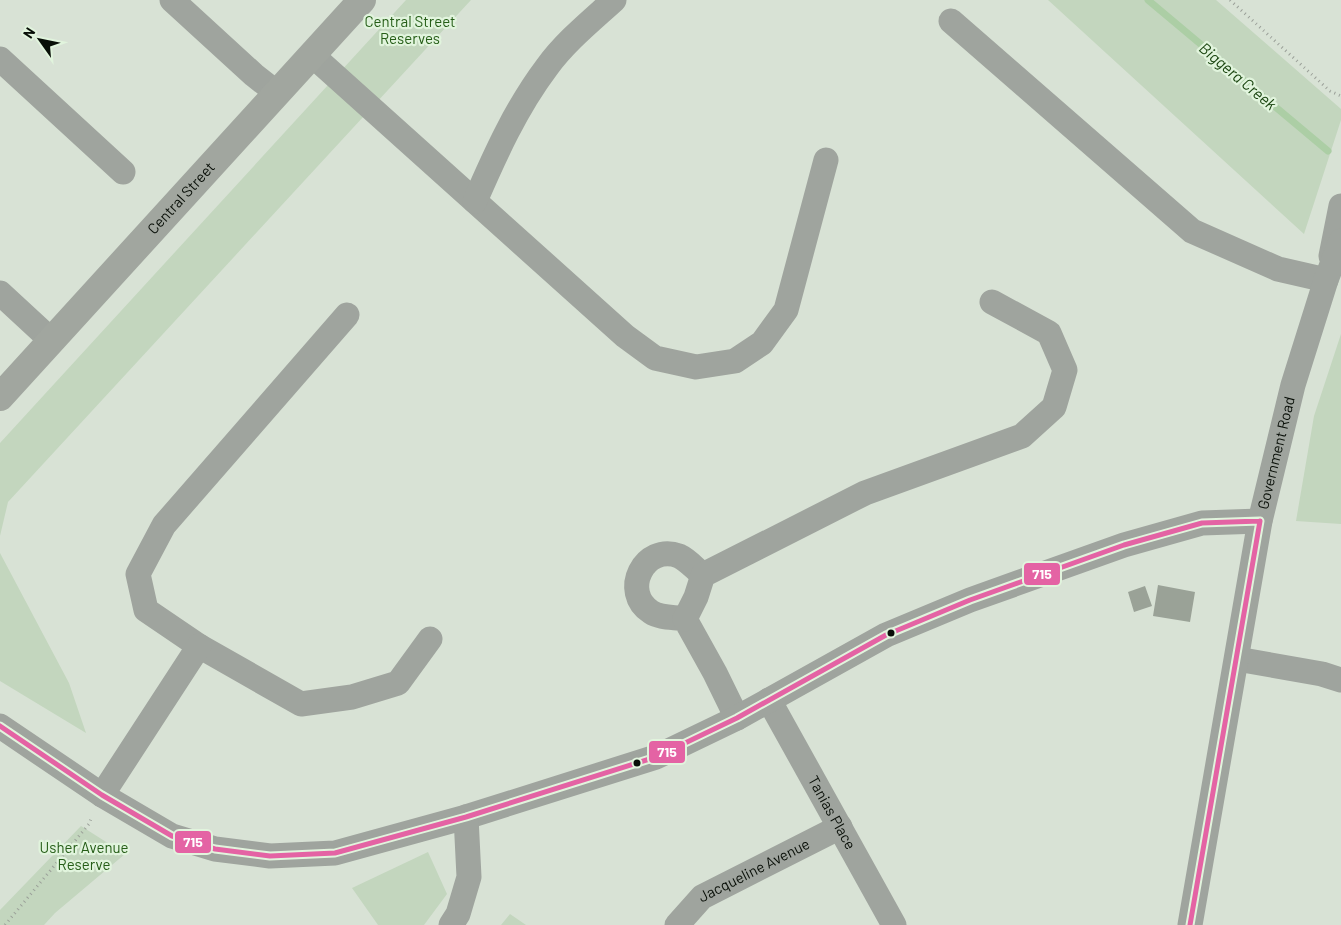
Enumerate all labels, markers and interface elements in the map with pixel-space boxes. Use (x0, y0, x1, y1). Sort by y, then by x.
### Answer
park label: Central Street Reserves (364, 12, 456, 47)
north arrow (15, 15, 65, 65)
text: N (19, 24, 38, 41)
water label: Biggera Creek (1196, 38, 1281, 114)
street label: Central Street (143, 158, 218, 237)
street label: Government Road (1253, 394, 1298, 511)
line badge: 715 (1023, 562, 1061, 586)
text: 715 (1032, 565, 1052, 582)
unlabelled marker (886, 628, 896, 638)
line badge: 715 (648, 740, 686, 764)
text: 715 (657, 743, 677, 760)
unlabelled marker (632, 758, 642, 768)
street label: Tanias Place (805, 772, 860, 852)
line badge: 715 (174, 830, 212, 854)
text: 715 (183, 833, 203, 850)
street label: Jacqueline Avenue (695, 834, 812, 905)
park label: Usher Avenue Reserve (39, 838, 129, 873)

